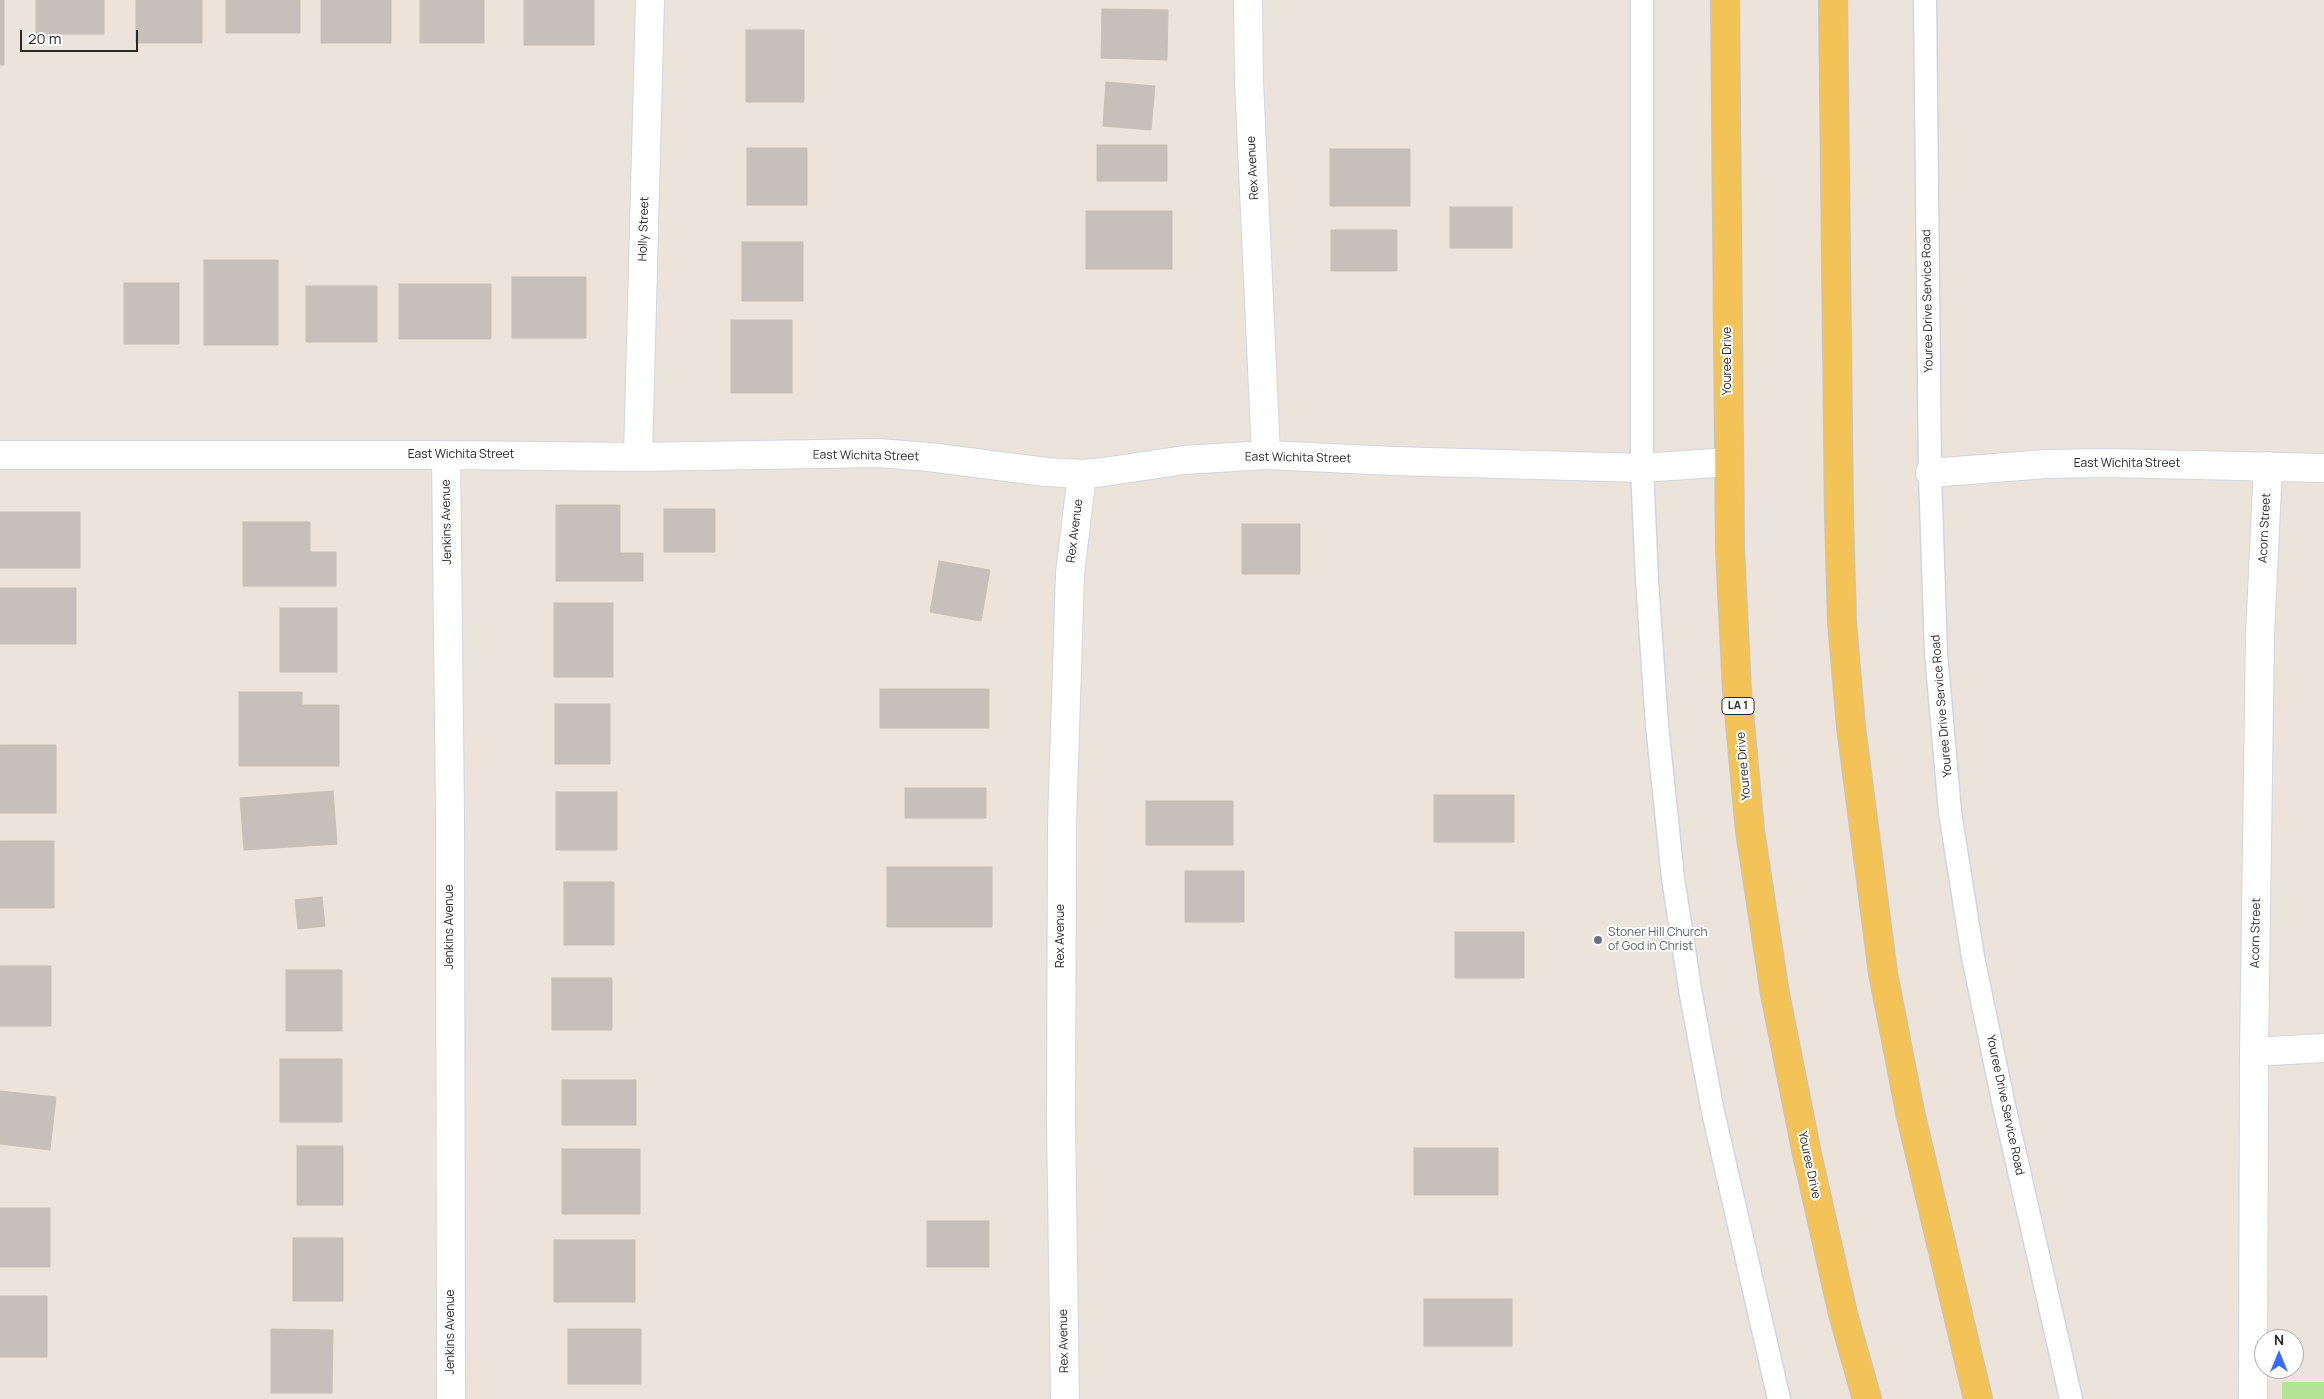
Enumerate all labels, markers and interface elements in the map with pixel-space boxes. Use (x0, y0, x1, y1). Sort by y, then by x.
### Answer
scale bar (22, 20, 140, 52)
text: 20 m (28, 28, 61, 49)
street label: Rex Avenue (1244, 136, 1262, 200)
street label: Holly Street (636, 196, 652, 262)
street label: Youree Drive Service Road (1920, 229, 1936, 373)
street label: Youree Drive (1721, 327, 1735, 395)
street label: East Wichita Street (408, 448, 514, 462)
street label: East Wichita Street (813, 448, 919, 464)
street label: East Wichita Street (1245, 450, 1351, 466)
street label: East Wichita Street (2074, 457, 2180, 471)
street label: Jenkins Avenue (439, 479, 455, 565)
street label: Acorn Street (2256, 493, 2274, 563)
street label: Rex Avenue (1064, 498, 1086, 564)
street label: Youree Drive Service Road (1929, 634, 1955, 778)
road number: LA 1 (1722, 698, 1754, 714)
street label: Youree Drive (1734, 731, 1754, 801)
street label: Jenkins Avenue (443, 884, 457, 970)
street label: Acorn Street (2248, 898, 2264, 968)
street label: Rex Avenue (1054, 904, 1068, 968)
place label: Stoner Hill Church of God in Christ (1608, 926, 1708, 954)
marker: Stoner Hill Church of God in Christ (1592, 934, 1604, 946)
street label: Youree Drive Service Road (1983, 1034, 2027, 1176)
street label: Youree Drive (1795, 1130, 1823, 1200)
street label: Jenkins Avenue (444, 1289, 458, 1375)
street label: Rex Avenue (1056, 1309, 1072, 1373)
north arrow (2254, 1329, 2304, 1379)
text: N (2274, 1330, 2284, 1349)

